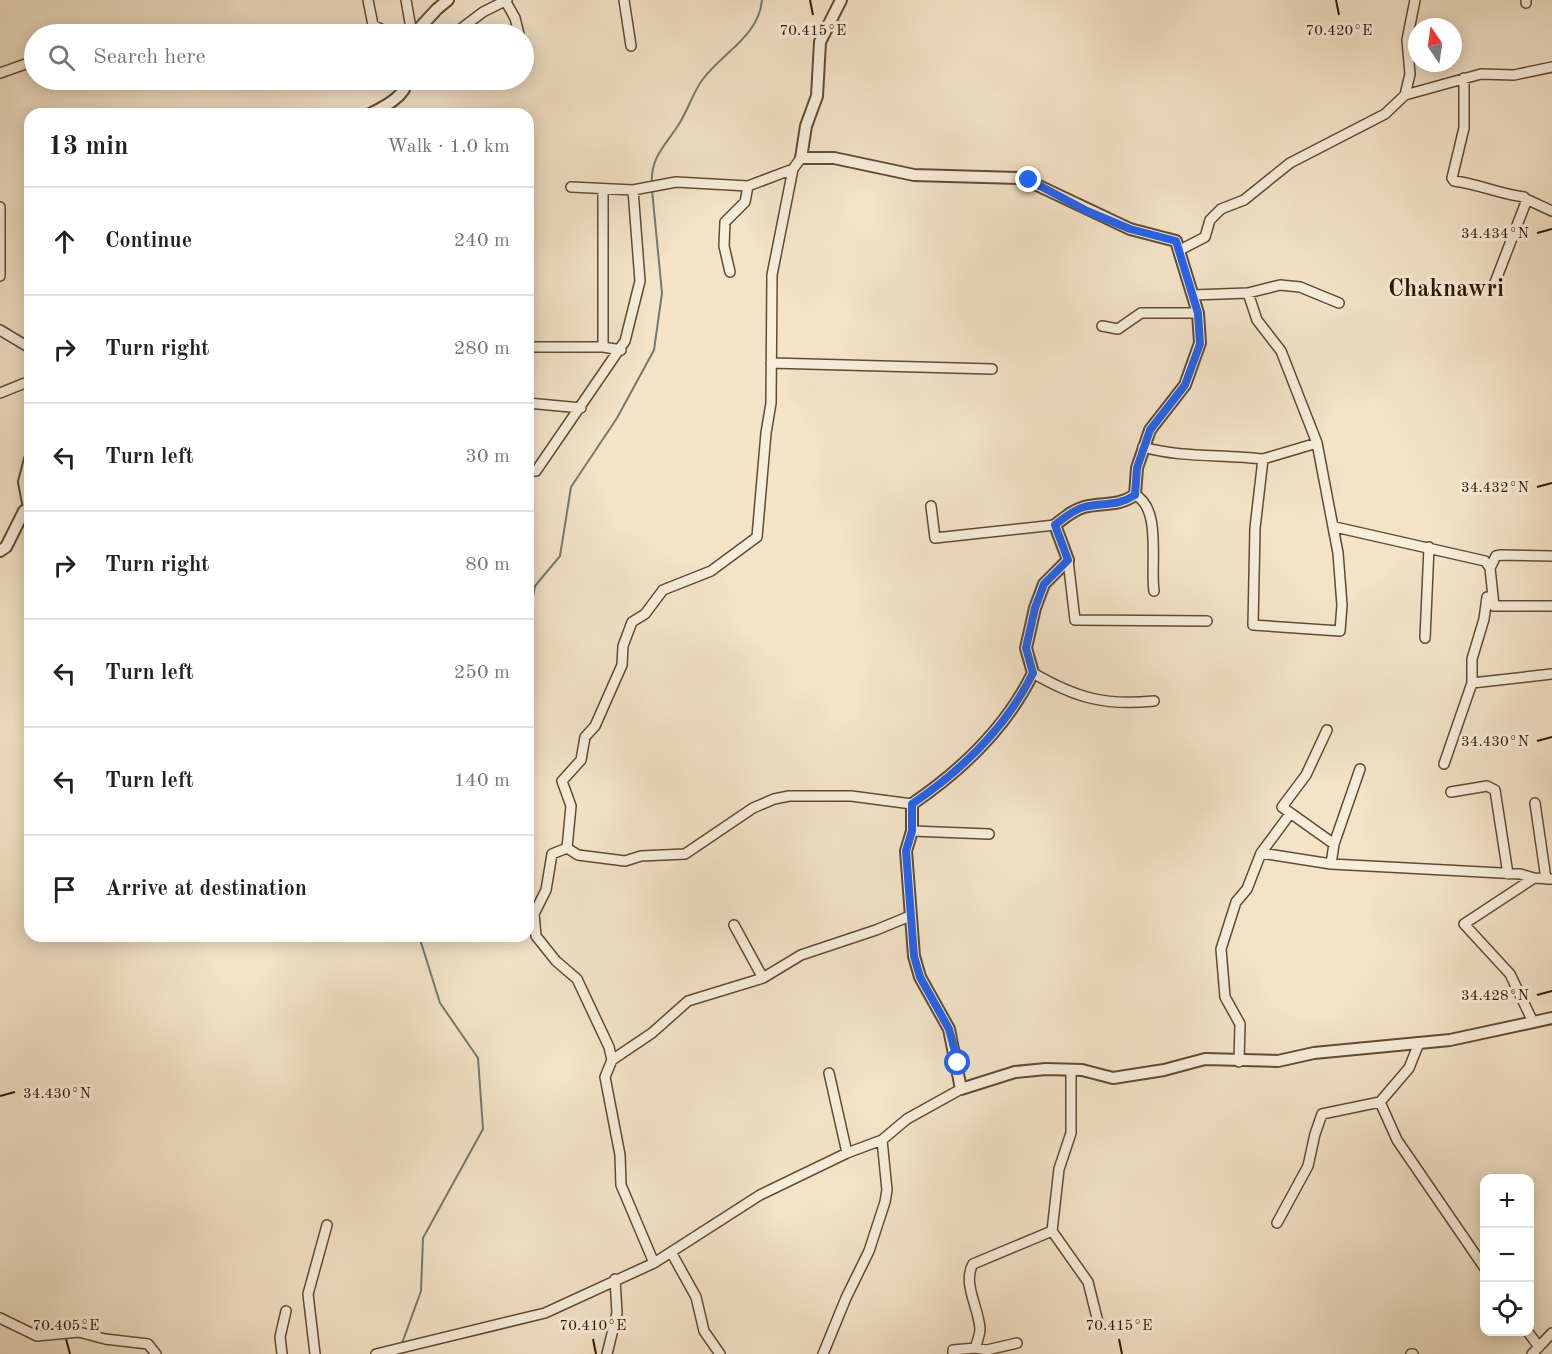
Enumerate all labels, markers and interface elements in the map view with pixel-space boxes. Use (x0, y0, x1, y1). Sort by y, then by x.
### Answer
north arrow (1408, 18, 1462, 72)
search box (24, 24, 534, 90)
text: 70.415°E (780, 24, 846, 39)
text: 70.420°E (1306, 24, 1372, 39)
icon: search (45, 41, 78, 74)
text: Search here (93, 46, 206, 68)
text: 13 min (48, 134, 128, 160)
text: Walk · 1.0 km (387, 137, 510, 157)
route end (1015, 166, 1041, 192)
icon: ahead (48, 225, 81, 258)
text: 34.434°N (1461, 227, 1529, 242)
text: Continue (105, 230, 192, 252)
text: 240 m (454, 231, 510, 251)
district label: Chaknawri (1388, 278, 1504, 302)
icon: right (48, 333, 81, 366)
text: Turn right (105, 338, 209, 360)
text: 280 m (454, 339, 510, 359)
icon: left (48, 441, 81, 474)
text: Turn left (105, 446, 194, 468)
text: 30 m (465, 447, 510, 467)
text: 34.432°N (1461, 481, 1529, 496)
icon: right (48, 549, 81, 582)
text: Turn right (105, 554, 209, 576)
text: 80 m (465, 555, 510, 575)
icon: left (48, 657, 81, 690)
text: Turn left (105, 662, 194, 684)
text: 250 m (454, 663, 510, 683)
text: 34.430°N (1461, 735, 1529, 750)
icon: left (48, 765, 81, 798)
text: Turn left (105, 770, 194, 792)
text: 140 m (454, 771, 510, 791)
icon: arrive (48, 873, 81, 906)
text: Arrive at destination (105, 878, 307, 900)
text: 34.428°N (1461, 989, 1529, 1004)
route start (944, 1049, 970, 1075)
text: 34.430°N (23, 1087, 91, 1102)
map controls (1480, 1174, 1534, 1336)
button: + (1480, 1174, 1534, 1228)
button: − (1480, 1228, 1534, 1282)
button: locate (1480, 1282, 1534, 1336)
text: 70.405°E (33, 1319, 99, 1334)
text: 70.410°E (560, 1319, 626, 1334)
text: 70.415°E (1086, 1319, 1152, 1334)

